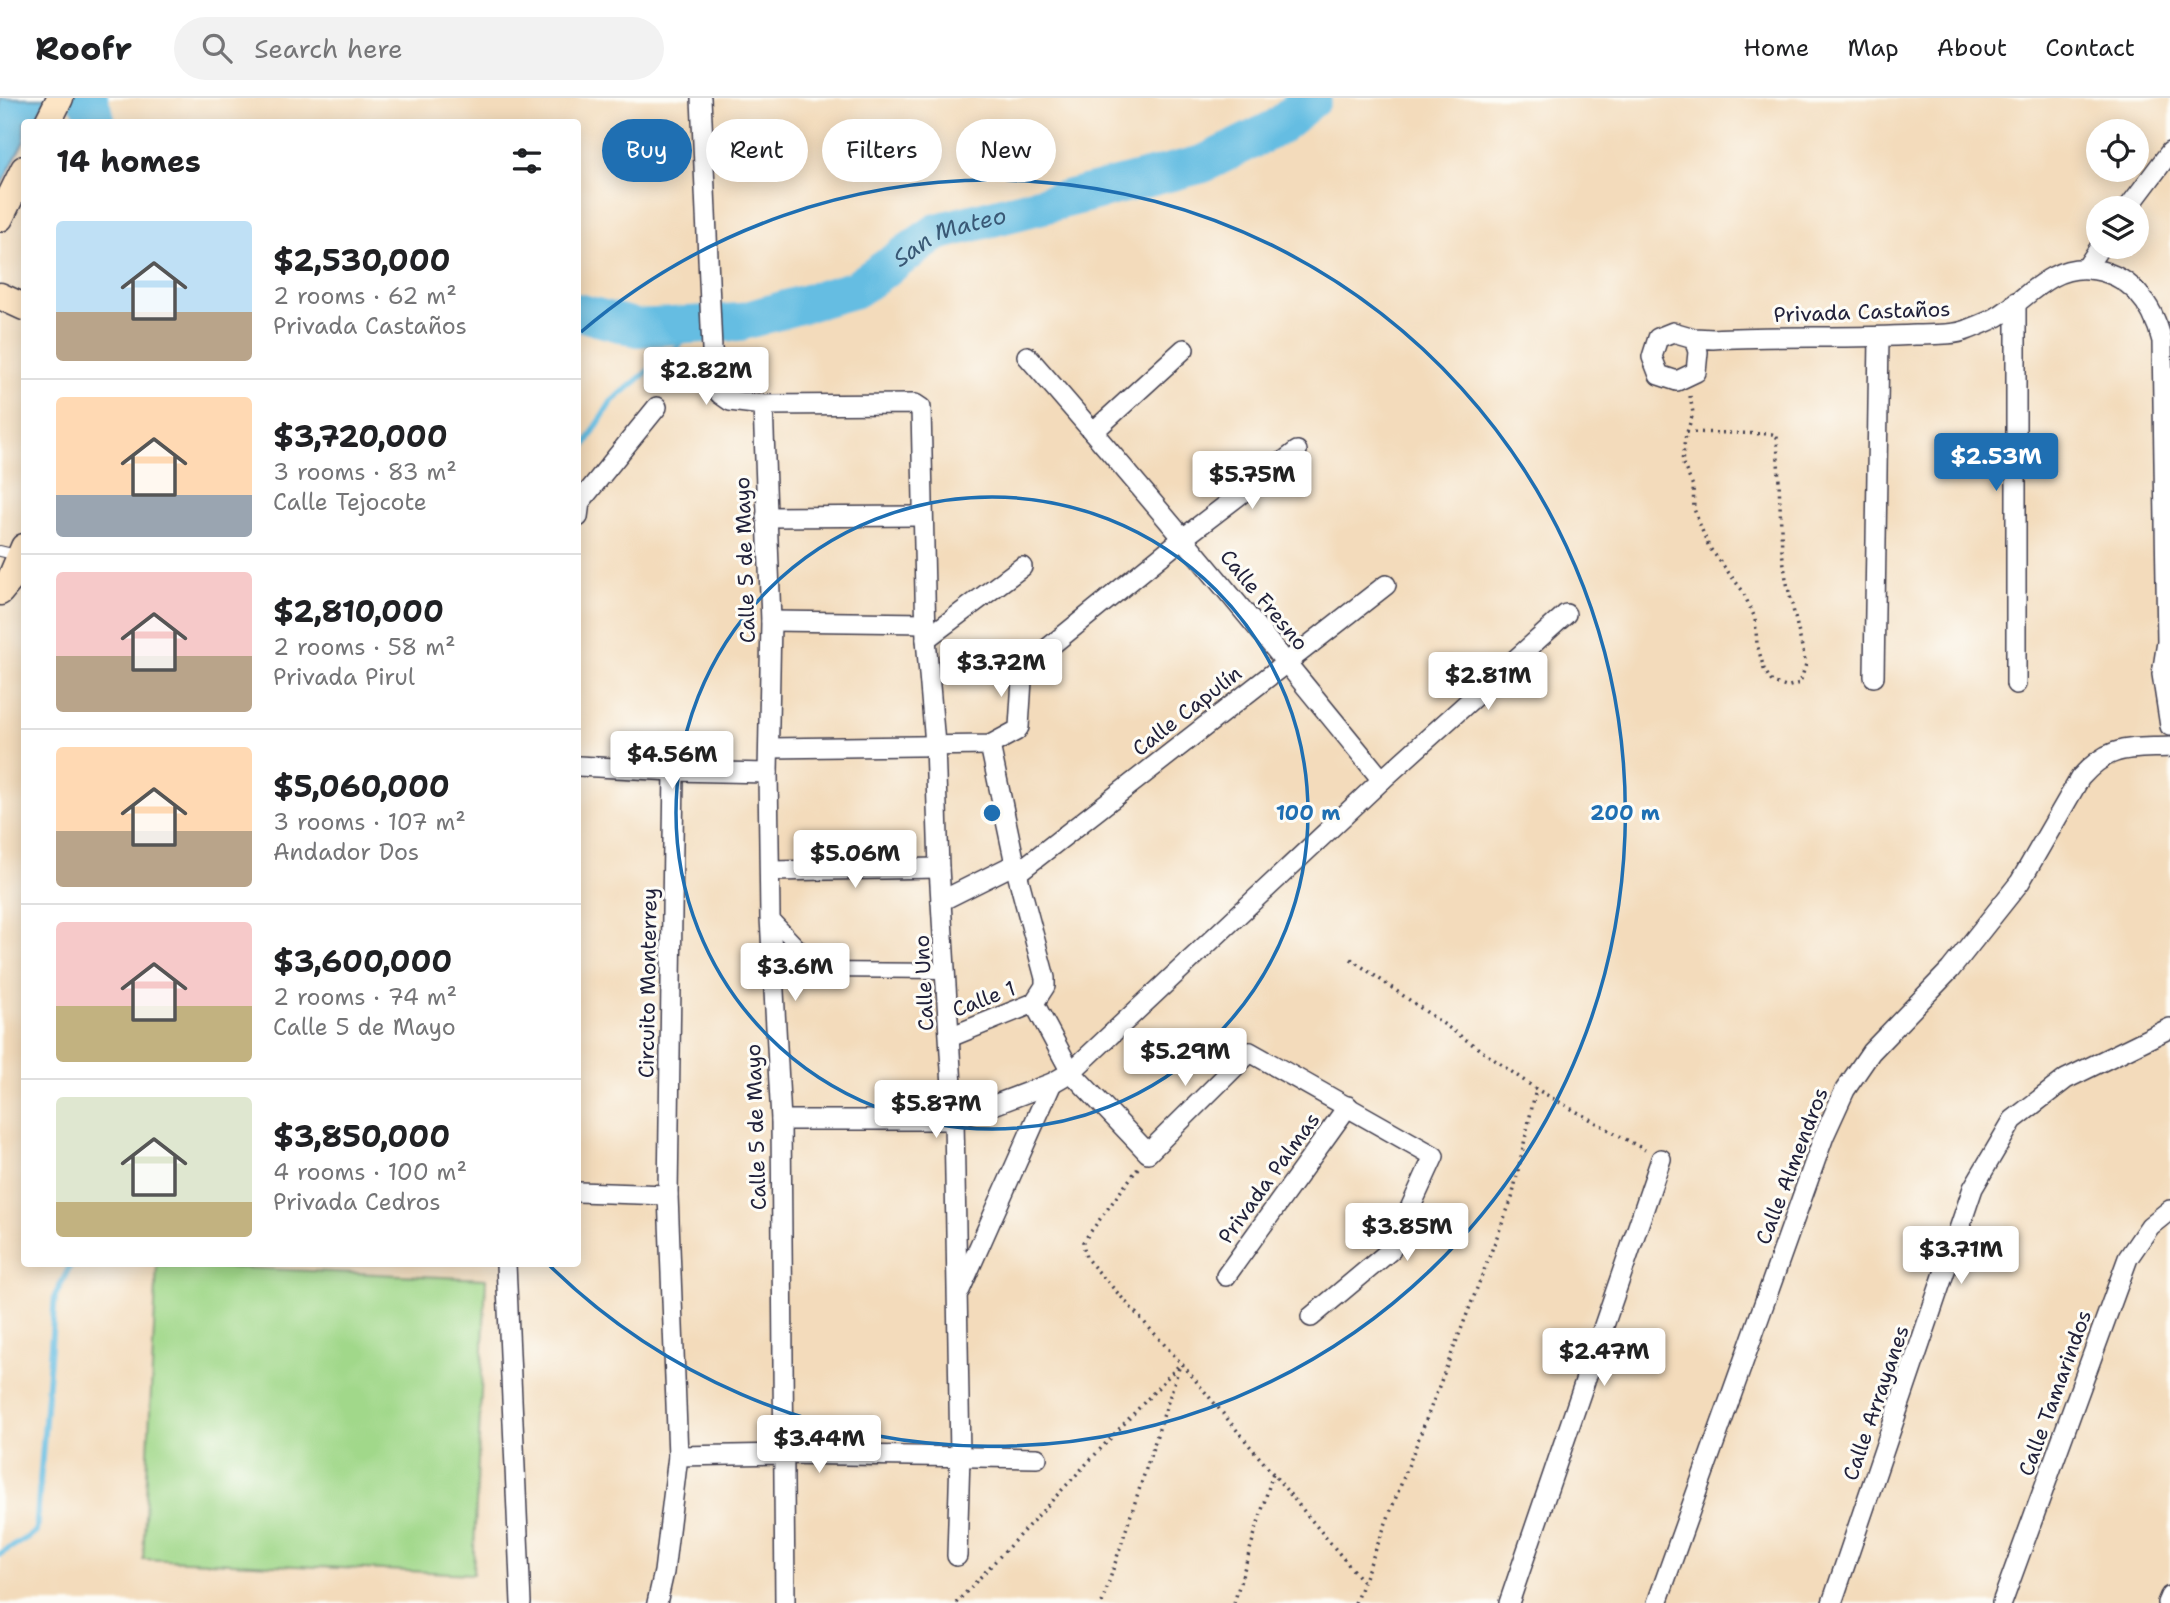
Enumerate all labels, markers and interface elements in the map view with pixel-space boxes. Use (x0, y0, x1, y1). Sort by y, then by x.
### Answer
search box (174, 17, 664, 80)
text: Roofr (35, 26, 132, 71)
icon: search (198, 29, 236, 67)
text: Search here (254, 31, 403, 66)
text: Home (1743, 32, 1809, 64)
text: Map (1847, 32, 1899, 64)
text: About (1937, 32, 2007, 64)
text: Contact (2045, 32, 2135, 64)
chip: Buy (602, 119, 692, 182)
chip: Rent (706, 119, 808, 182)
chip: Filters (822, 119, 942, 182)
chip: New (956, 119, 1056, 182)
map controls (2086, 119, 2149, 259)
button: locate (2086, 119, 2149, 182)
text: 14 homes (56, 141, 201, 182)
icon: filters (508, 142, 546, 180)
button: layers (2086, 196, 2149, 259)
water label: San Mateo (887, 200, 1009, 273)
text: $2,530,000 (273, 240, 451, 281)
icon: home (112, 249, 196, 333)
text: 2 rooms · 62 m² (273, 281, 457, 311)
street label: Privada Castaños (1773, 295, 1951, 329)
text: Privada Castaños (273, 311, 467, 341)
pin: $2.82M (649, 348, 763, 407)
text: $2.82M (660, 355, 752, 385)
text: $3,720,000 (273, 416, 448, 457)
icon: home (112, 425, 196, 509)
pin: $2.53M (1939, 434, 2053, 493)
text: $2.53M (1950, 441, 2042, 471)
pin: $5.75M (1195, 452, 1309, 511)
text: 3 rooms · 83 m² (273, 457, 457, 487)
text: $5.75M (1208, 459, 1296, 489)
street label: Calle 5 de Mayo (728, 476, 762, 644)
text: Calle Tejocote (273, 487, 427, 517)
street label: Calle Fresno (1214, 544, 1314, 656)
text: $2,810,000 (273, 591, 444, 632)
icon: home (112, 600, 196, 684)
text: 2 rooms · 58 m² (273, 632, 456, 662)
pin: $3.72M (944, 640, 1058, 699)
text: $3.72M (956, 647, 1046, 677)
pin: $2.81M (1431, 652, 1545, 712)
street label: Calle Capulín (1127, 659, 1248, 763)
text: $2.81M (1444, 660, 1532, 690)
text: Privada Pirul (273, 662, 415, 692)
pin: $4.56M (615, 732, 729, 791)
text: $4.56M (626, 739, 718, 769)
text: $5,060,000 (273, 766, 450, 807)
icon: home (112, 775, 196, 859)
text: 100 m (1276, 799, 1340, 827)
text: 200 m (1590, 799, 1660, 827)
centre of rings (980, 801, 1004, 825)
text: 3 rooms · 107 m² (273, 807, 466, 837)
pin: $5.06M (798, 830, 912, 890)
text: Andador Dos (273, 837, 419, 867)
text: $5.06M (810, 838, 901, 868)
street label: Circuito Monterrey (632, 888, 664, 1078)
street label: Calle Uno (907, 934, 941, 1032)
text: $3,600,000 (273, 941, 452, 982)
pin: $3.6M (746, 944, 844, 1003)
icon: home (112, 950, 196, 1034)
text: $3.6M (757, 951, 833, 981)
street label: Calle 1 (948, 974, 1020, 1024)
text: 2 rooms · 74 m² (273, 982, 457, 1012)
text: Calle 5 de Mayo (273, 1012, 456, 1042)
pin: $5.29M (1128, 1028, 1242, 1088)
text: $5.29M (1140, 1036, 1230, 1066)
street label: Calle 5 de Mayo (739, 1043, 773, 1211)
pin: $5.87M (879, 1080, 993, 1140)
street label: Calle Almendros (1749, 1084, 1835, 1248)
text: $5.87M (891, 1088, 982, 1118)
street label: Privada Palmas (1212, 1107, 1326, 1249)
text: $3,850,000 (273, 1116, 450, 1157)
icon: home (112, 1125, 196, 1209)
text: 4 rooms · 100 m² (273, 1157, 467, 1187)
text: Privada Cedros (273, 1187, 441, 1217)
pin: $3.85M (1350, 1204, 1464, 1263)
text: $3.85M (1361, 1211, 1453, 1241)
pin: $3.71M (1904, 1226, 2018, 1286)
text: $3.71M (1919, 1234, 2003, 1264)
street label: Calle Tamarindos (2012, 1306, 2098, 1480)
street label: Calle Arrayanes (1836, 1322, 1916, 1484)
pin: $2.47M (1547, 1328, 1661, 1388)
text: $2.47M (1558, 1336, 1650, 1366)
pin: $3.44M (762, 1416, 876, 1475)
text: $3.44M (773, 1423, 865, 1453)

